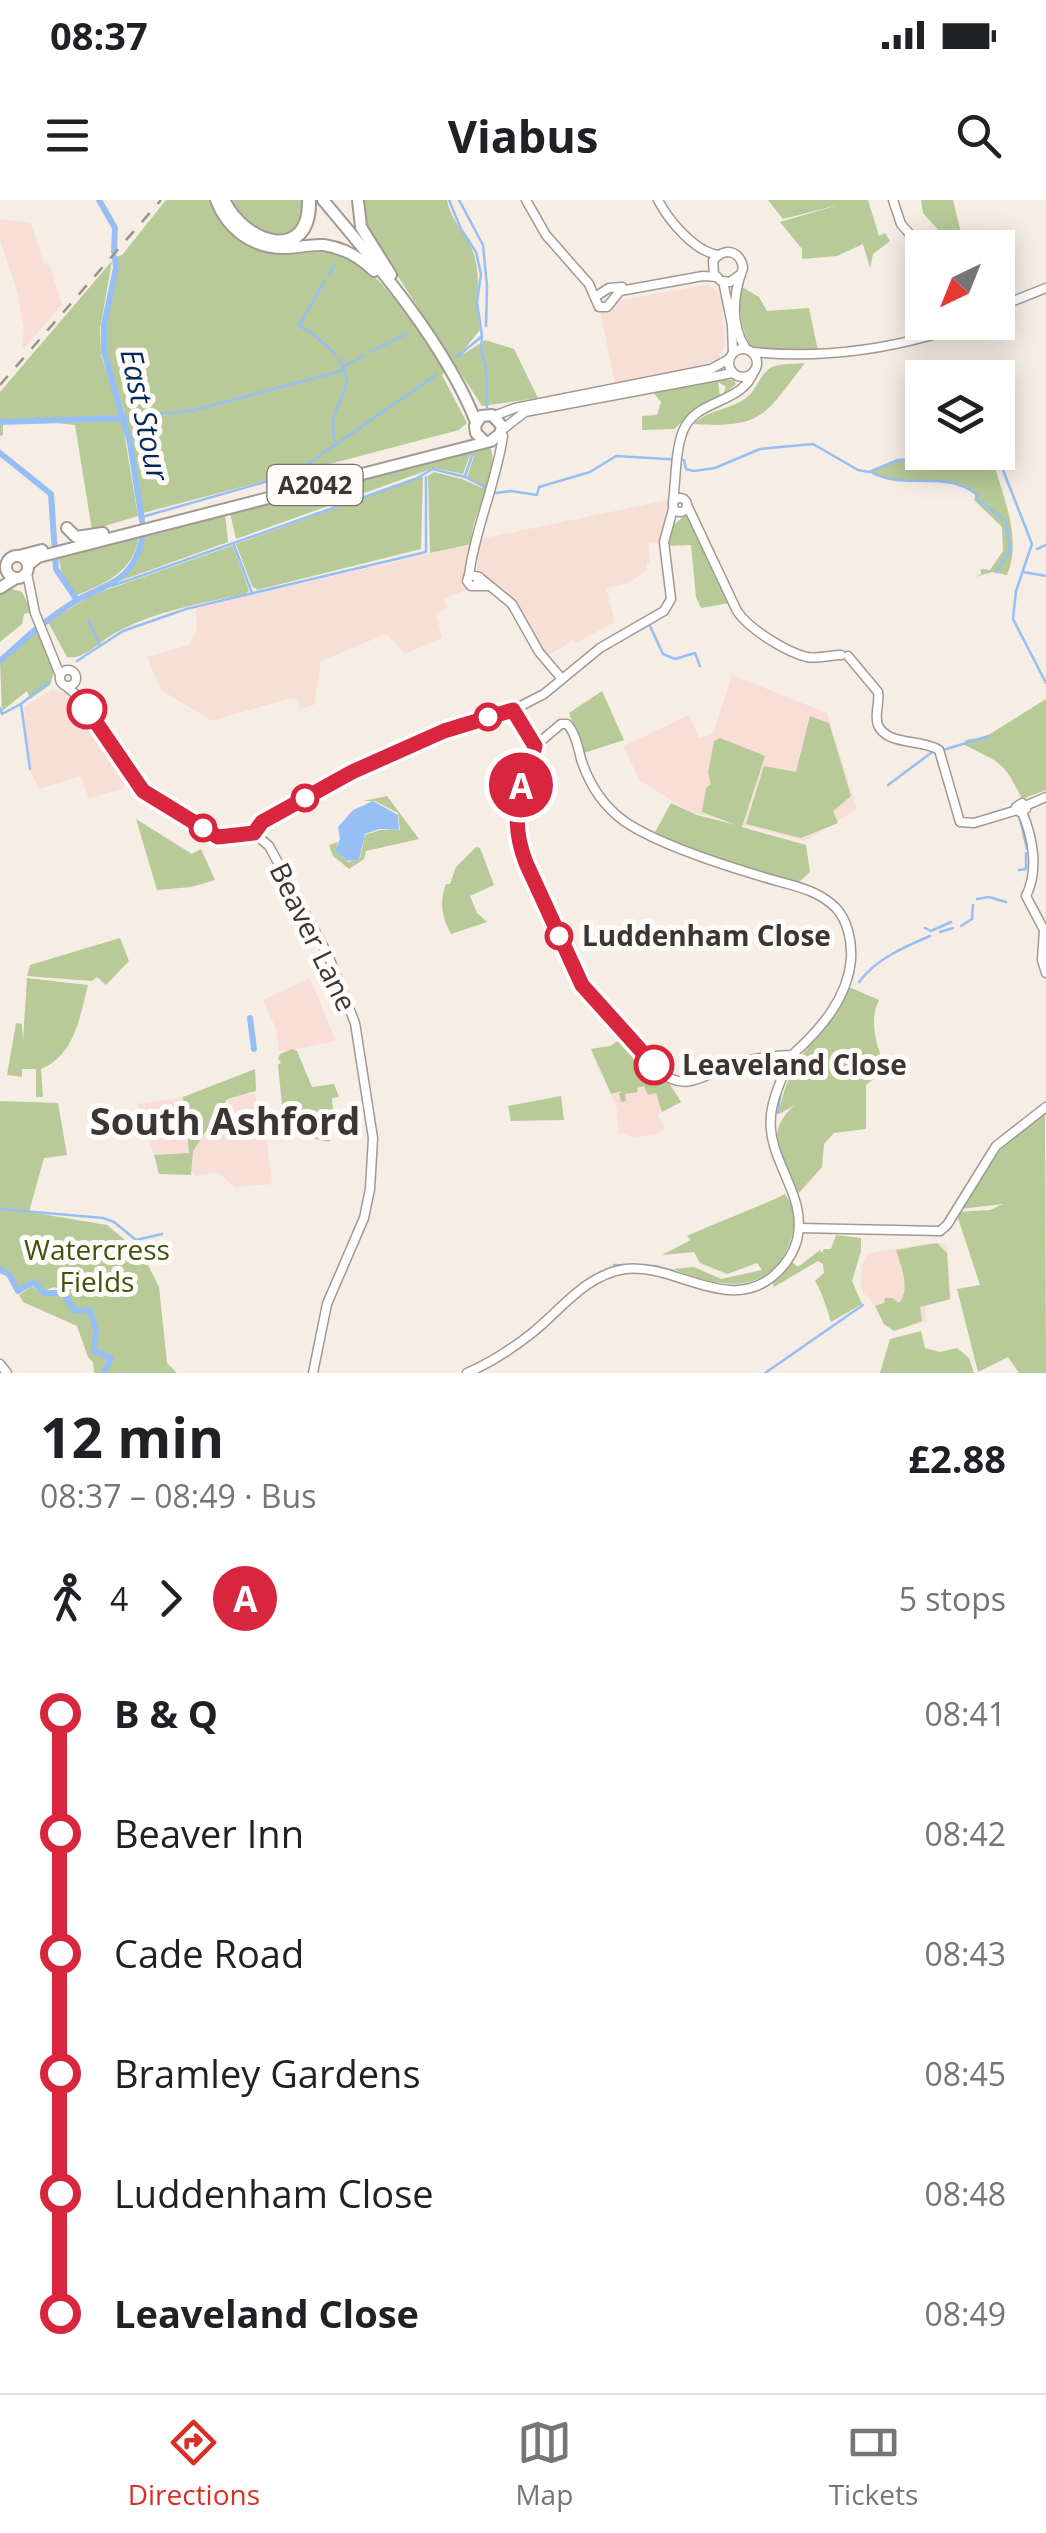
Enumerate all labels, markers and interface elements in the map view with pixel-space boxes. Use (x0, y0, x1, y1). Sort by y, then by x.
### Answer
text: 08:37 (50, 9, 148, 61)
text: Viabus (448, 105, 598, 166)
icon: menu (40, 108, 95, 163)
icon: search (951, 108, 1006, 163)
north arrow (905, 230, 1015, 340)
map controls (905, 230, 1015, 470)
water label: East Stour (111, 345, 180, 486)
button: layers (905, 360, 1015, 470)
road number: A2042 (268, 465, 362, 505)
unlabelled marker (68, 690, 106, 728)
unlabelled marker (475, 704, 501, 730)
line badge: A (488, 752, 554, 818)
text: A (509, 762, 533, 809)
unlabelled marker (292, 785, 318, 811)
unlabelled marker (190, 815, 216, 841)
street label: Beaver Lane (262, 856, 366, 1017)
place label: Luddenham Close (582, 916, 831, 954)
marker: Luddenham Close (546, 923, 572, 949)
place label: Leaveland Close (682, 1045, 907, 1083)
marker: Leaveland Close (635, 1046, 673, 1084)
district label: South Ashford (90, 1094, 360, 1146)
park label: Watercress Fields (24, 1230, 170, 1300)
text: 12 min (40, 1399, 224, 1474)
text: £2.88 (908, 1432, 1006, 1484)
text: 08:37 – 08:49 · Bus (40, 1474, 316, 1517)
icon: walk (40, 1571, 95, 1626)
icon: forward (143, 1571, 198, 1626)
text: A (233, 1575, 257, 1622)
text: 4 (110, 1577, 128, 1620)
text: 5 stops (899, 1577, 1006, 1620)
text: B & Q (114, 1687, 218, 1739)
text: 08:41 (924, 1692, 1006, 1735)
text: Beaver Inn (114, 1807, 304, 1859)
text: 08:42 (924, 1812, 1006, 1855)
text: Cade Road (114, 1927, 304, 1979)
text: 08:43 (924, 1932, 1006, 1975)
text: Bramley Gardens (114, 2047, 421, 2099)
text: 08:45 (924, 2052, 1006, 2095)
text: Luddenham Close (114, 2167, 434, 2219)
text: 08:48 (924, 2172, 1006, 2215)
text: Leaveland Close (114, 2287, 419, 2339)
text: 08:49 (924, 2292, 1006, 2335)
tab: Directions (128, 2415, 260, 2513)
tab: Map (515, 2415, 573, 2513)
tab: Tickets (829, 2415, 918, 2513)

